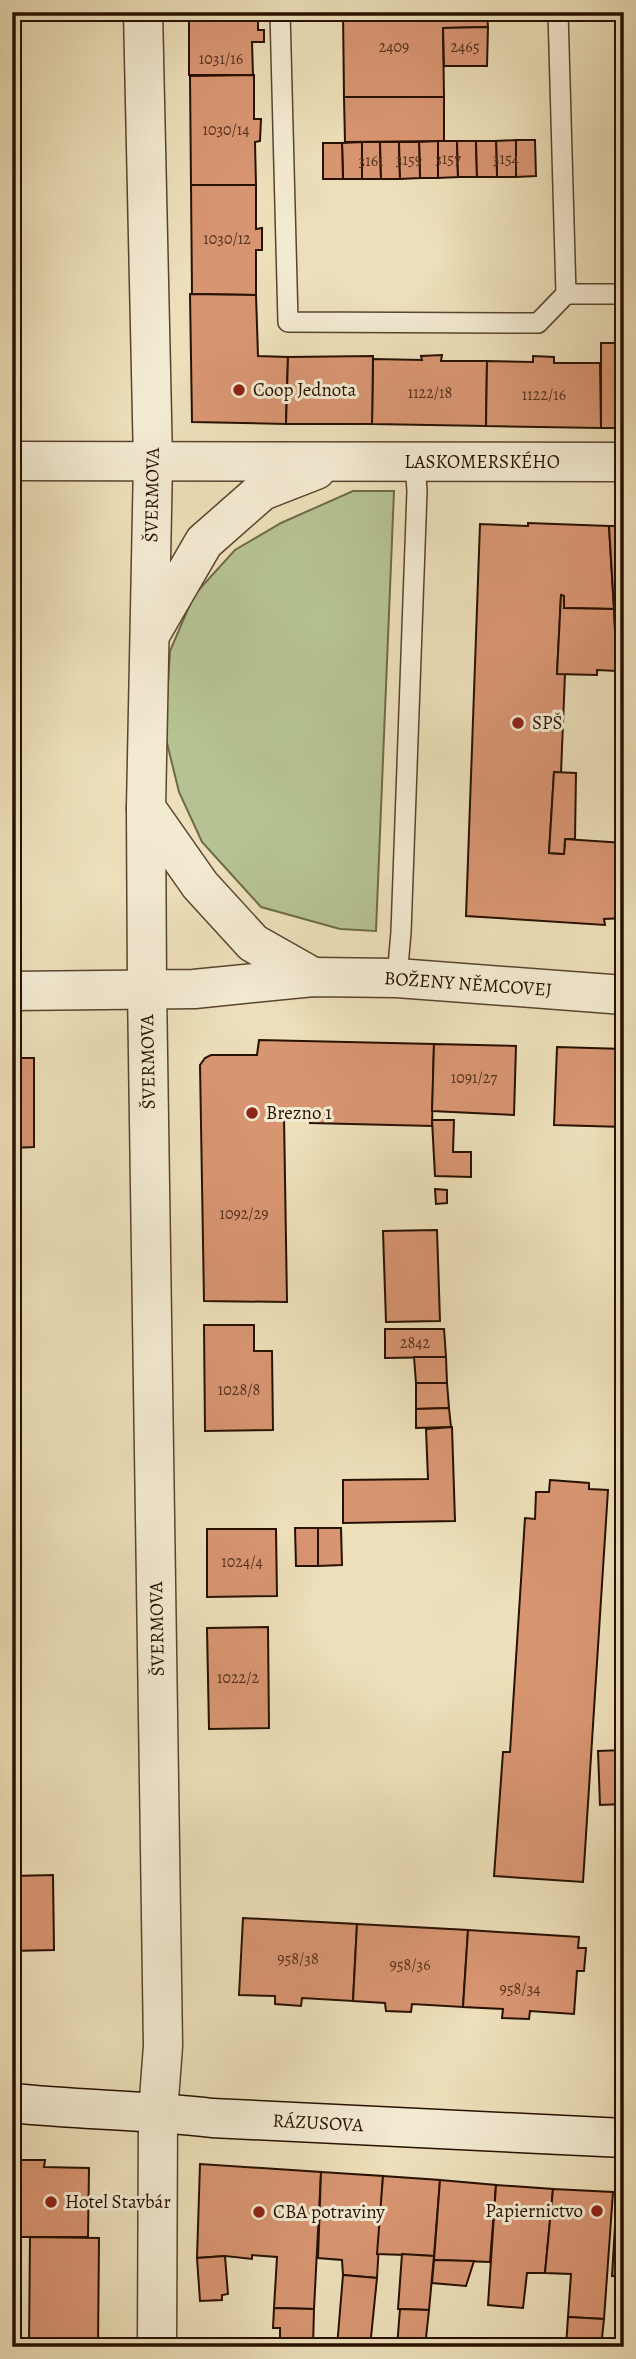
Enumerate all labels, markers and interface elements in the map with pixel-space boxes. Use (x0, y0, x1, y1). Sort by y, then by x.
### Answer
house number: 2409 (379, 36, 409, 58)
house number: 2465 (450, 36, 480, 58)
house number: 1031/16 (199, 48, 243, 70)
house number: 1030/14 (202, 119, 250, 141)
house number: 3157 (435, 148, 461, 170)
house number: 3154 (493, 148, 519, 170)
house number: 3159 (396, 149, 422, 171)
house number: 3161 (359, 150, 384, 172)
house number: 1030/12 (203, 228, 251, 250)
place label: Coop Jednota (253, 377, 357, 403)
marker: Coop Jednota (231, 382, 247, 398)
house number: 1122/18 (408, 382, 452, 404)
house number: 1122/16 (522, 384, 566, 406)
street label: ŠVERMOVA (138, 446, 166, 543)
street label: LASKOMERSKÉHO (404, 449, 560, 475)
place label: SPŠ (532, 710, 563, 736)
marker: SPŠ (510, 715, 526, 731)
street label: BOŽENY NĚMCOVEJ (383, 965, 553, 1003)
street label: ŠVERMOVA (134, 1013, 162, 1110)
house number: 1091/27 (451, 1067, 497, 1089)
place label: Brezno 1 (266, 1100, 332, 1126)
marker: Brezno 1 (244, 1105, 260, 1121)
house number: 1092/29 (219, 1203, 269, 1225)
house number: 2842 (400, 1332, 430, 1354)
house number: 1028/8 (218, 1379, 260, 1401)
house number: 1024/4 (221, 1551, 263, 1573)
street label: ŠVERMOVA (143, 1580, 171, 1677)
house number: 1022/2 (217, 1667, 259, 1689)
house number: 958/38 (277, 1948, 319, 1970)
house number: 958/36 (389, 1954, 431, 1976)
house number: 958/34 (499, 1978, 541, 2000)
street label: RÁZUSOVA (272, 2108, 365, 2138)
place label: Hotel Stavbár (65, 2189, 171, 2215)
marker: Hotel Stavbár (43, 2194, 59, 2210)
place label: Papiernictvo (485, 2198, 583, 2224)
place label: CBA potraviny (273, 2199, 385, 2225)
marker: Papiernictvo (589, 2203, 605, 2219)
marker: CBA potraviny (251, 2204, 267, 2220)

